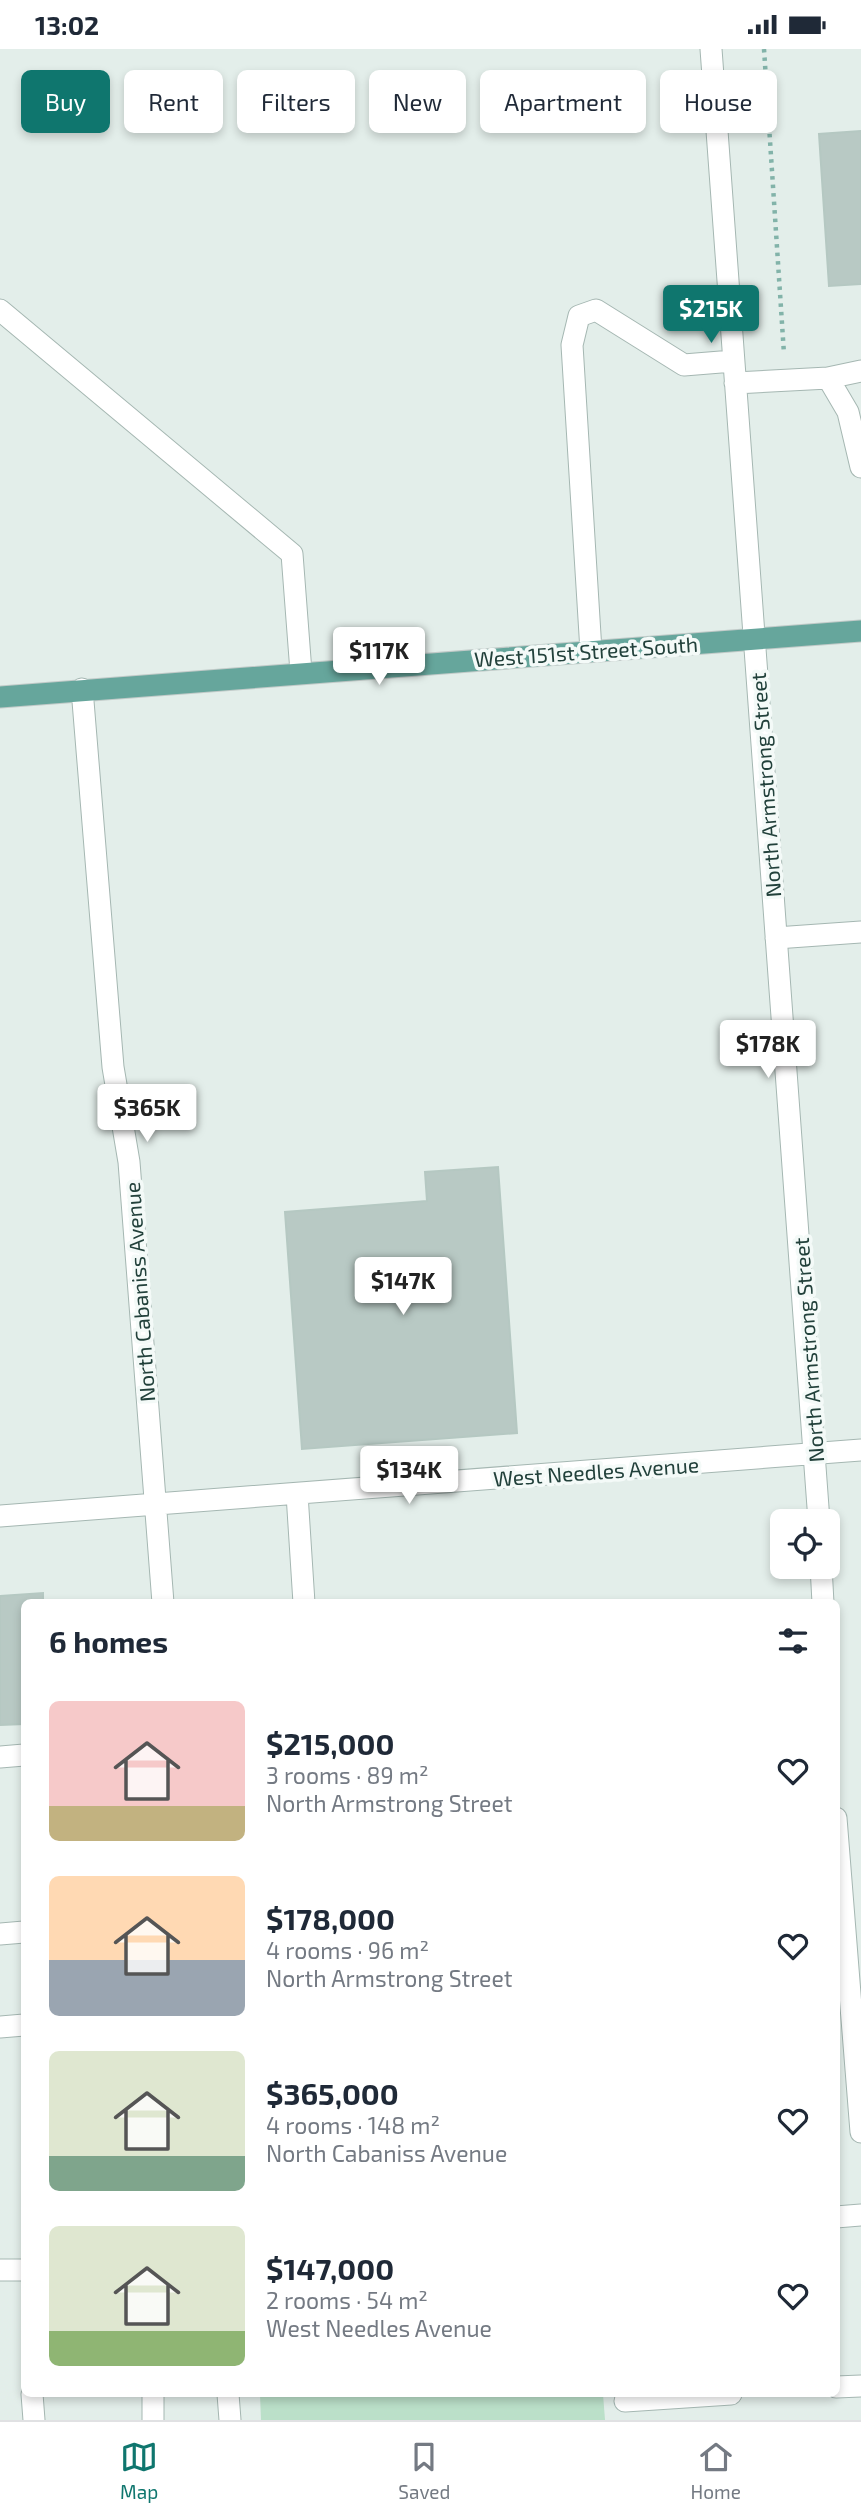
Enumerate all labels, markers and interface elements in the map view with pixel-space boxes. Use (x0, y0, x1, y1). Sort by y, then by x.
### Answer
text: 13:02 (35, 9, 99, 40)
chip: Buy (21, 70, 110, 133)
chip: Rent (124, 70, 223, 133)
chip: Filters (237, 70, 355, 133)
chip: New (369, 70, 466, 133)
chip: Apartment (480, 70, 646, 133)
chip: House (660, 70, 777, 133)
pin: $215K (662, 285, 760, 345)
text: $215K (679, 294, 743, 322)
pin: $117K (330, 627, 428, 687)
street label: West 151st Street South (473, 631, 699, 671)
text: $117K (349, 636, 409, 664)
street label: North Armstrong Street (745, 672, 785, 898)
pin: $178K (719, 1021, 817, 1080)
text: $178K (736, 1029, 800, 1057)
pin: $365K (98, 1085, 196, 1144)
text: $365K (113, 1093, 181, 1121)
street label: North Cabaniss Avenue (119, 1181, 159, 1403)
street label: North Armstrong Street (788, 1237, 828, 1463)
pin: $147K (354, 1257, 452, 1317)
text: $147K (371, 1266, 435, 1294)
pin: $134K (360, 1447, 458, 1506)
street label: West Needles Avenue (492, 1451, 700, 1491)
text: $134K (376, 1455, 442, 1483)
map controls (770, 1509, 840, 1579)
button: locate (770, 1509, 840, 1579)
icon: filters (774, 1622, 812, 1660)
text: 6 homes (49, 1623, 168, 1659)
text: $215,000 (266, 1725, 394, 1761)
icon: home (105, 1729, 189, 1813)
icon: heart (774, 1752, 812, 1790)
text: 3 rooms · 89 m² (266, 1761, 428, 1789)
text: North Armstrong Street (266, 1789, 513, 1817)
text: $178,000 (266, 1900, 395, 1936)
icon: home (105, 1904, 189, 1988)
icon: heart (774, 1927, 812, 1965)
text: 4 rooms · 96 m² (266, 1936, 429, 1964)
text: North Armstrong Street (266, 1964, 513, 1992)
text: $365,000 (266, 2075, 399, 2111)
icon: home (105, 2079, 189, 2163)
icon: heart (774, 2102, 812, 2140)
text: 4 rooms · 148 m² (266, 2111, 440, 2139)
text: North Cabaniss Avenue (266, 2139, 507, 2167)
text: $147,000 (266, 2250, 394, 2286)
icon: home (105, 2254, 189, 2338)
icon: heart (774, 2277, 812, 2315)
text: 2 rooms · 54 m² (266, 2286, 428, 2314)
text: West Needles Avenue (266, 2314, 492, 2342)
tab: Map (120, 2438, 158, 2503)
tab: Saved (398, 2438, 450, 2503)
tab: Home (691, 2438, 741, 2503)

